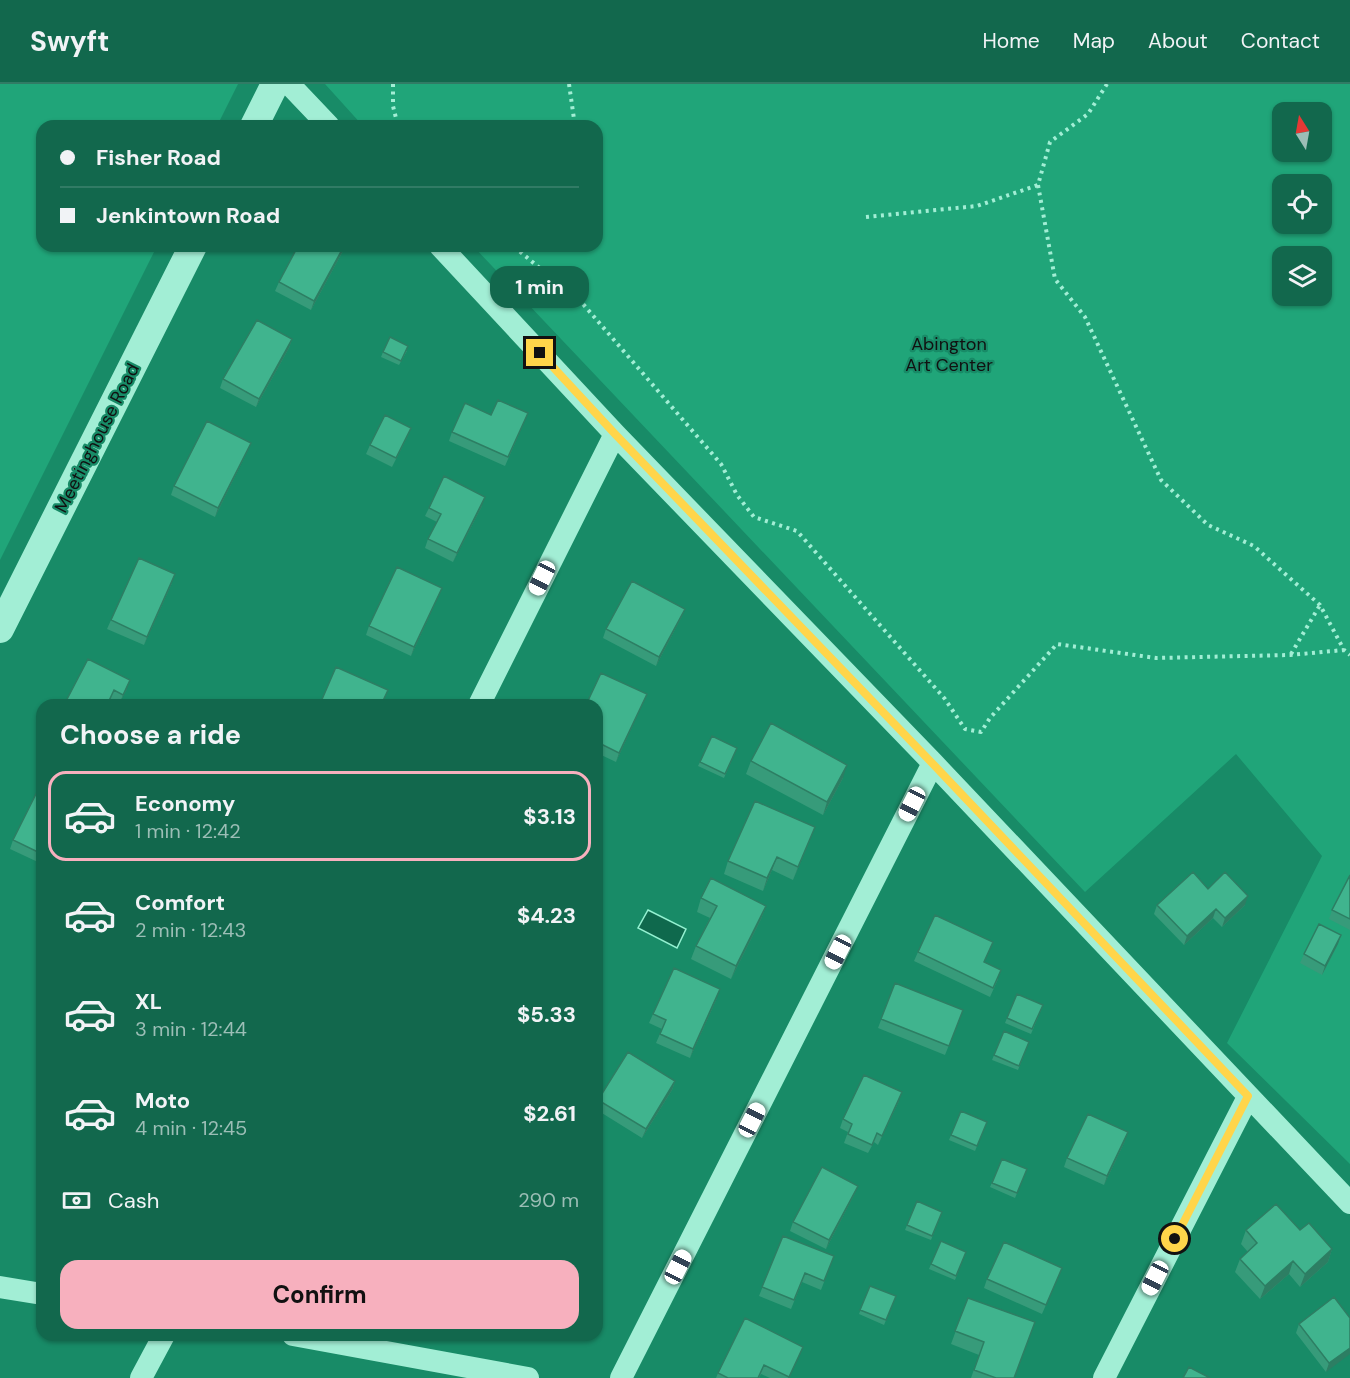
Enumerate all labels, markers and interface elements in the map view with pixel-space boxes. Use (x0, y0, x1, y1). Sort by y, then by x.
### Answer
text: Swyft (30, 23, 109, 60)
text: Home (982, 27, 1040, 55)
text: Map (1073, 27, 1115, 55)
text: About (1148, 27, 1208, 55)
text: Contact (1241, 27, 1320, 55)
north arrow (1272, 102, 1332, 162)
map controls (1272, 102, 1332, 306)
text: Fisher Road (96, 143, 221, 172)
button: locate (1272, 174, 1332, 234)
text: Jenkintown Road (96, 201, 280, 230)
button: layers (1272, 246, 1332, 306)
callout: 1 min (490, 266, 590, 308)
text: 1 min (515, 274, 564, 300)
park label: Abington Art Center (905, 332, 993, 377)
route end (526, 339, 553, 366)
street label: Meetinghouse Road (49, 359, 145, 517)
car (526, 558, 558, 598)
text: Choose a ride (60, 717, 241, 752)
car (896, 784, 928, 824)
icon: car (63, 789, 117, 843)
text: Economy (135, 789, 235, 818)
text: $3.13 (523, 802, 576, 831)
text: 1 min · 12:42 (135, 818, 241, 844)
icon: car (63, 888, 117, 942)
text: Comfort (135, 888, 225, 917)
text: $4.23 (517, 901, 576, 930)
text: 2 min · 12:43 (135, 917, 246, 943)
car (822, 932, 854, 972)
icon: car (63, 987, 117, 1041)
text: XL (135, 987, 162, 1016)
text: $5.33 (517, 1000, 576, 1029)
text: 3 min · 12:44 (135, 1016, 247, 1042)
icon: car (63, 1086, 117, 1140)
text: Moto (135, 1086, 190, 1115)
text: $2.61 (523, 1099, 576, 1128)
car (736, 1100, 768, 1140)
text: 4 min · 12:45 (135, 1115, 247, 1141)
icon: cash (60, 1184, 93, 1217)
text: Cash (108, 1186, 159, 1215)
text: 290 m (518, 1187, 579, 1213)
route start (1161, 1225, 1188, 1252)
car (662, 1247, 694, 1287)
car (1139, 1258, 1171, 1298)
button: Confirm (60, 1260, 579, 1329)

